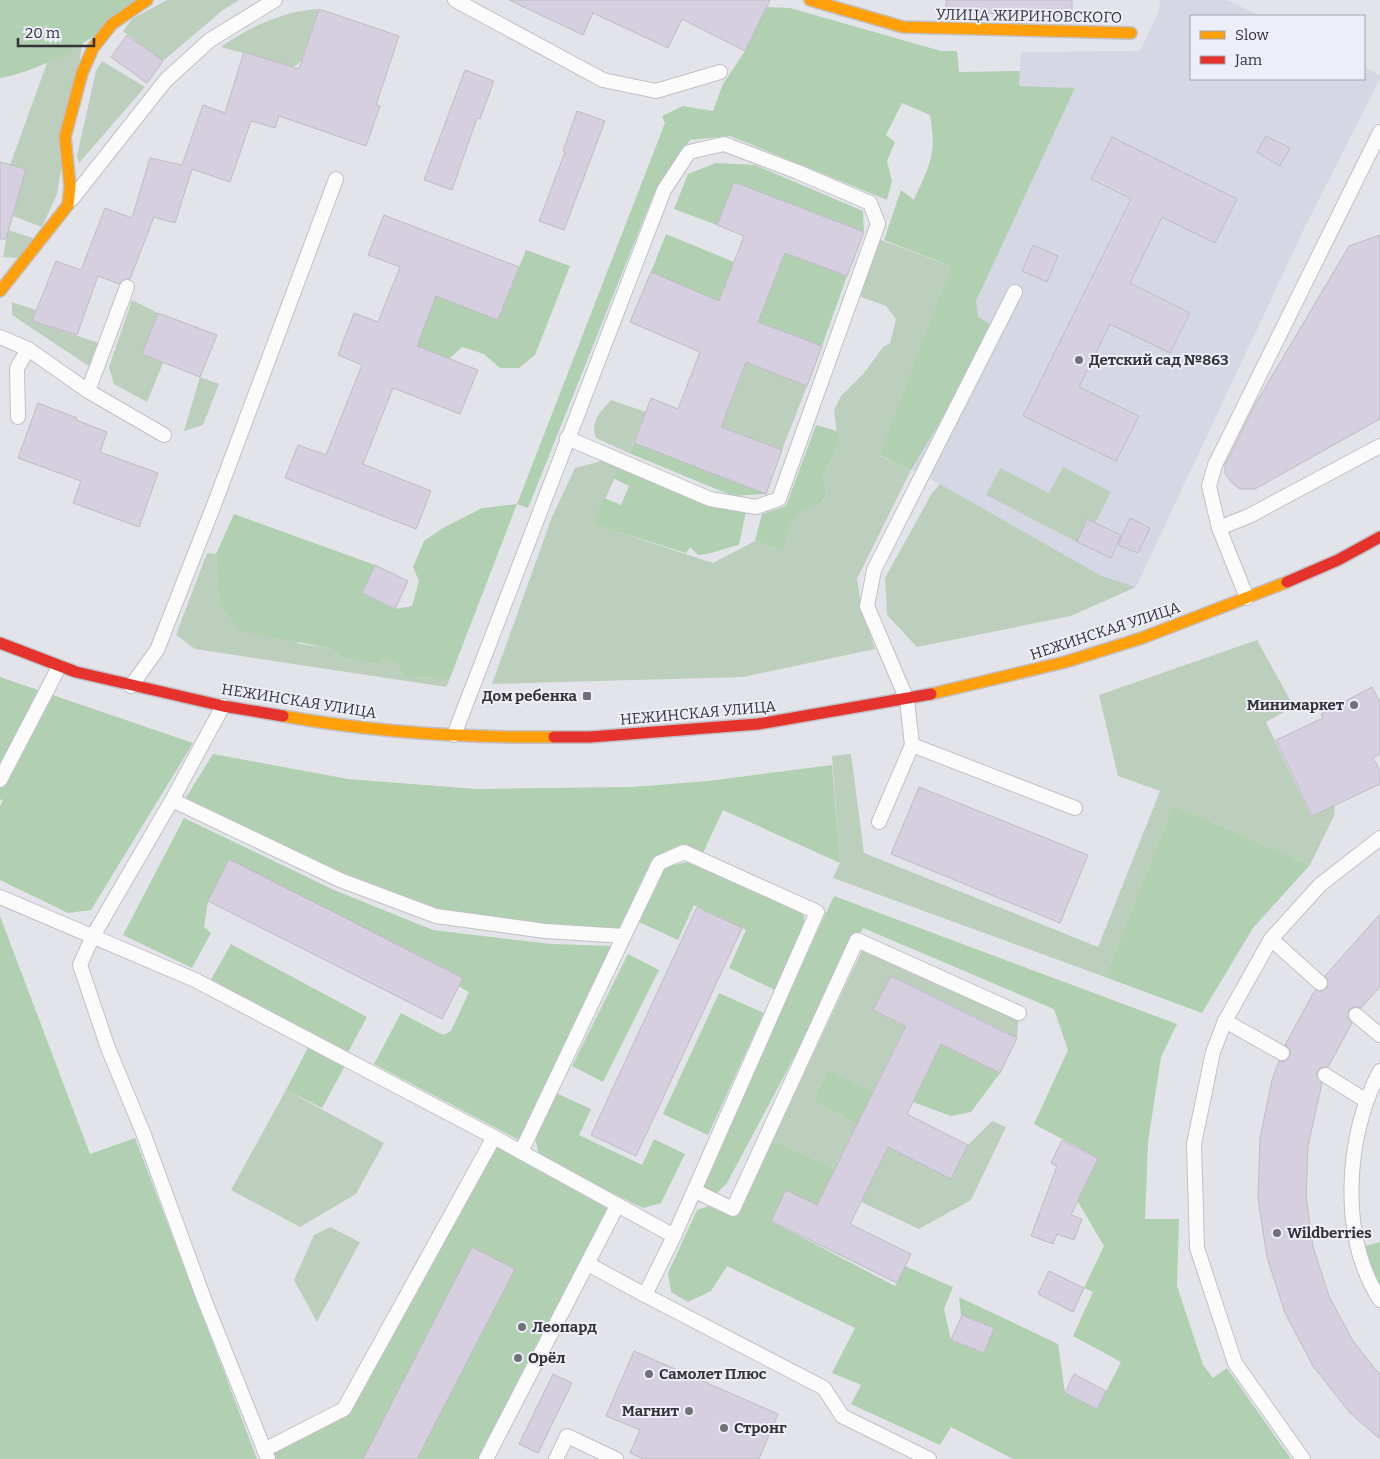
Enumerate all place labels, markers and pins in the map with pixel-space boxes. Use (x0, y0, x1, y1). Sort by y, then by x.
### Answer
place label: Детский сад №863 (1089, 351, 1229, 369)
marker: Детский сад №863 (1073, 354, 1085, 366)
place label: Дом ребенка (482, 687, 578, 705)
marker: Дом ребенка (581, 690, 593, 702)
place label: Минимаркет (1247, 696, 1345, 714)
marker: Минимаркет (1348, 699, 1360, 711)
place label: Wildberries (1287, 1224, 1372, 1242)
marker: Wildberries (1271, 1227, 1283, 1239)
place label: Леопард (532, 1318, 597, 1336)
marker: Леопард (516, 1321, 528, 1333)
place label: Орёл (528, 1349, 566, 1367)
marker: Орёл (512, 1352, 524, 1364)
place label: Самолет Плюс (659, 1365, 767, 1383)
marker: Самолет Плюс (643, 1368, 655, 1380)
place label: Магнит (622, 1402, 680, 1420)
marker: Магнит (683, 1405, 695, 1417)
place label: Стронг (734, 1419, 787, 1437)
marker: Стронг (718, 1422, 730, 1434)

